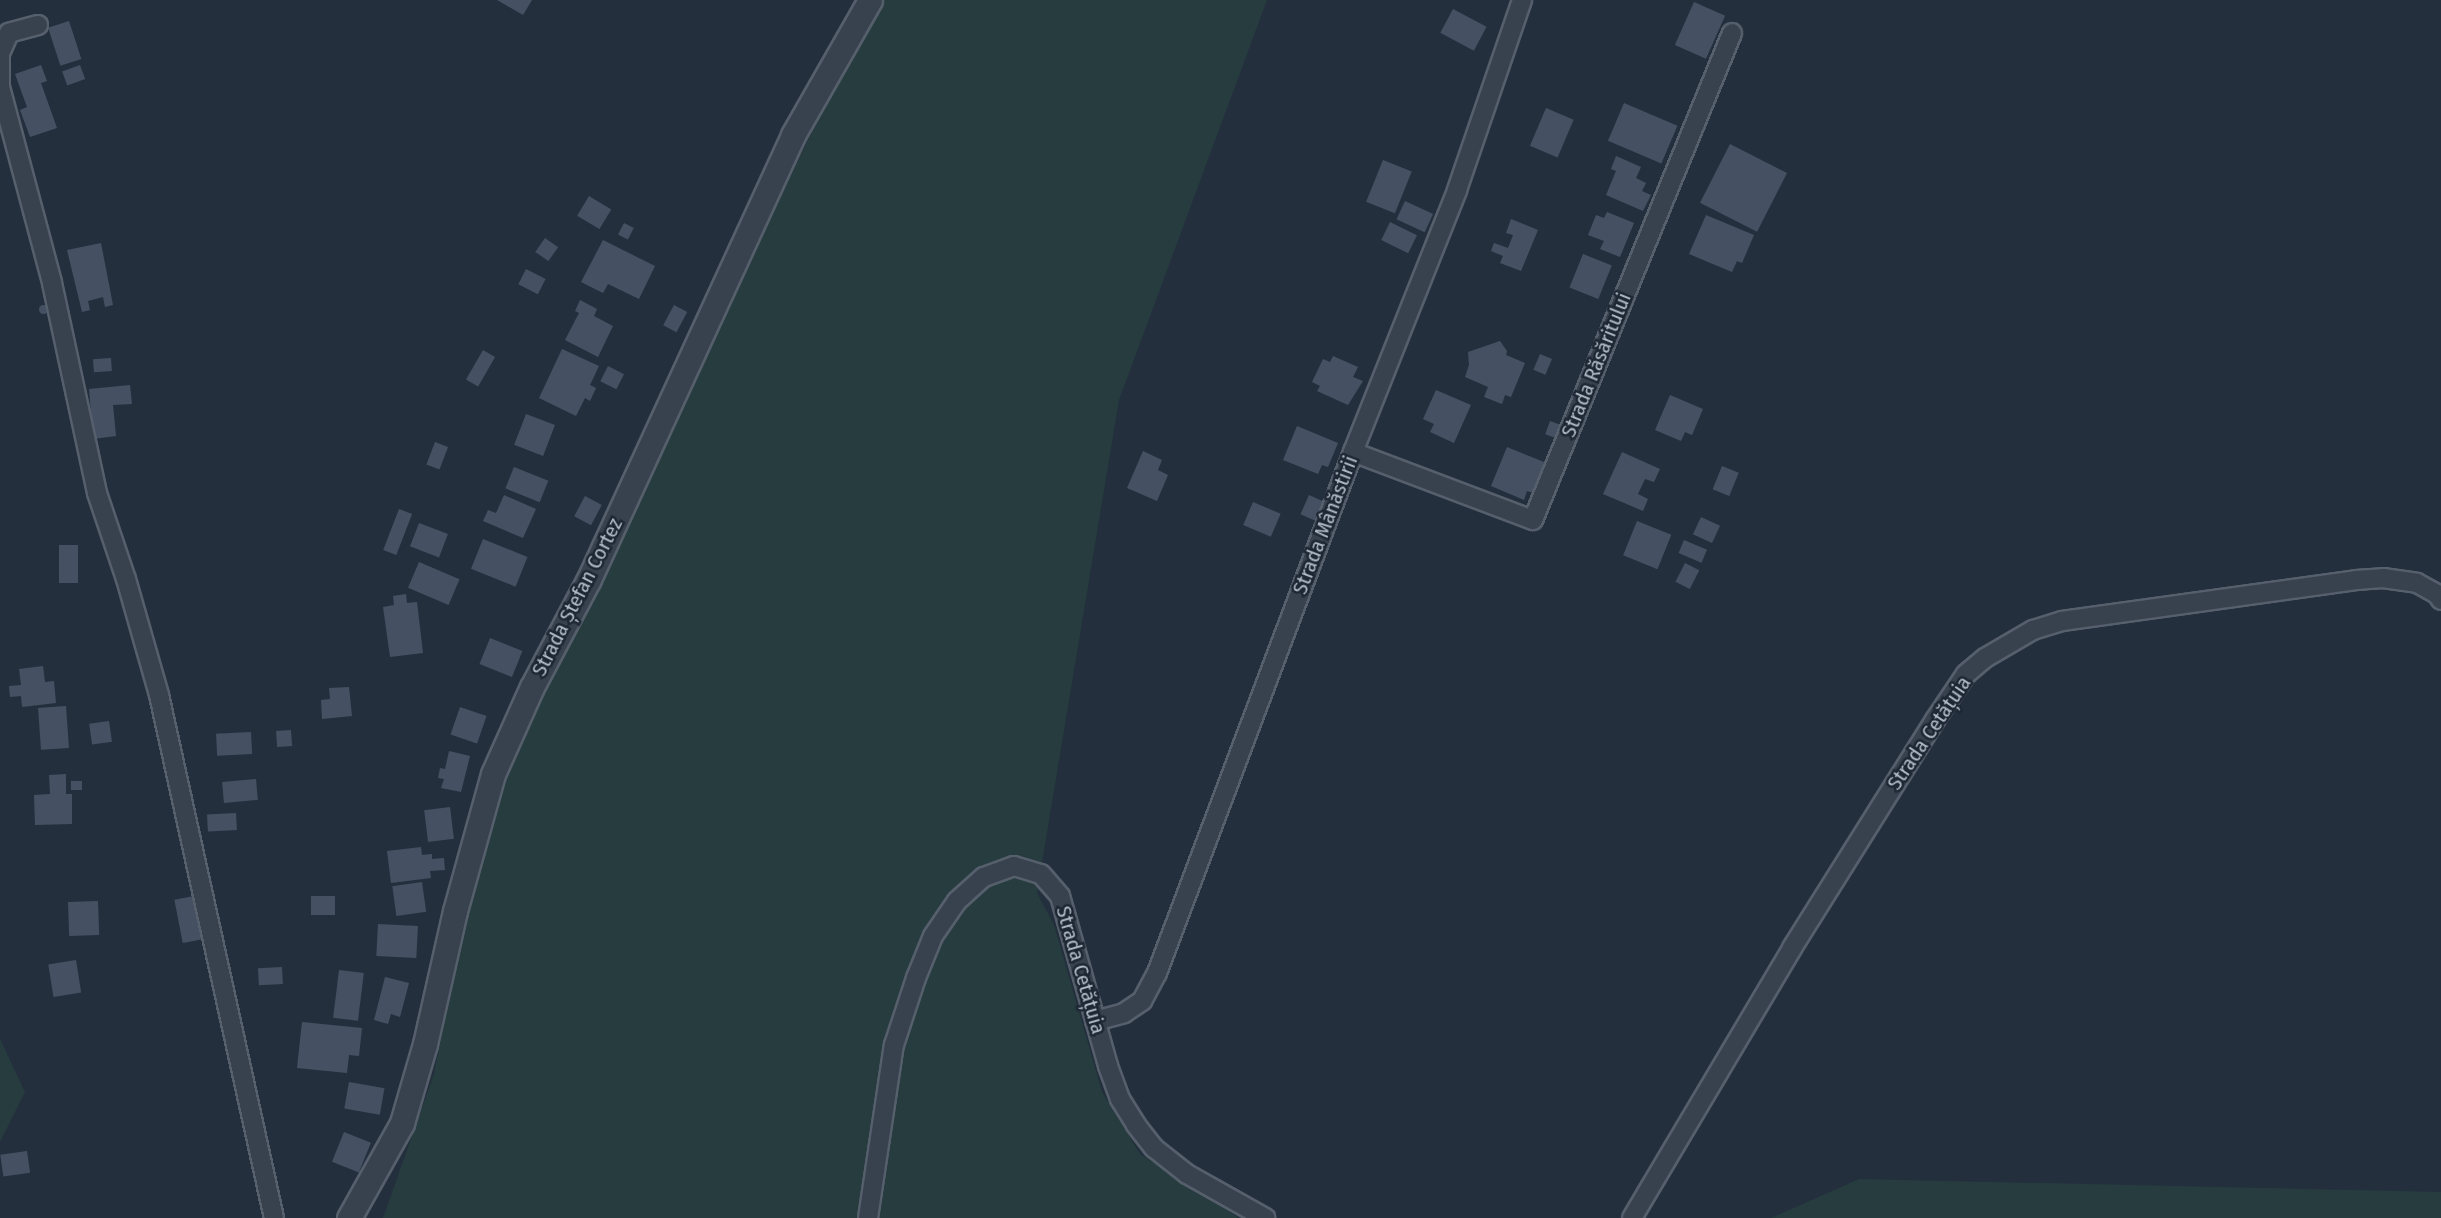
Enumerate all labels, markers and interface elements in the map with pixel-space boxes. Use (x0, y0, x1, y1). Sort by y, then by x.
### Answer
street label: Strada Răsăritului (1556, 289, 1636, 441)
street label: Strada Mânăstirii (1287, 452, 1363, 598)
street label: Strada Ștefan Cortez (526, 514, 628, 680)
street label: Strada Cetățuia (1882, 671, 1976, 795)
street label: Strada Cetățuia (1051, 903, 1111, 1037)

